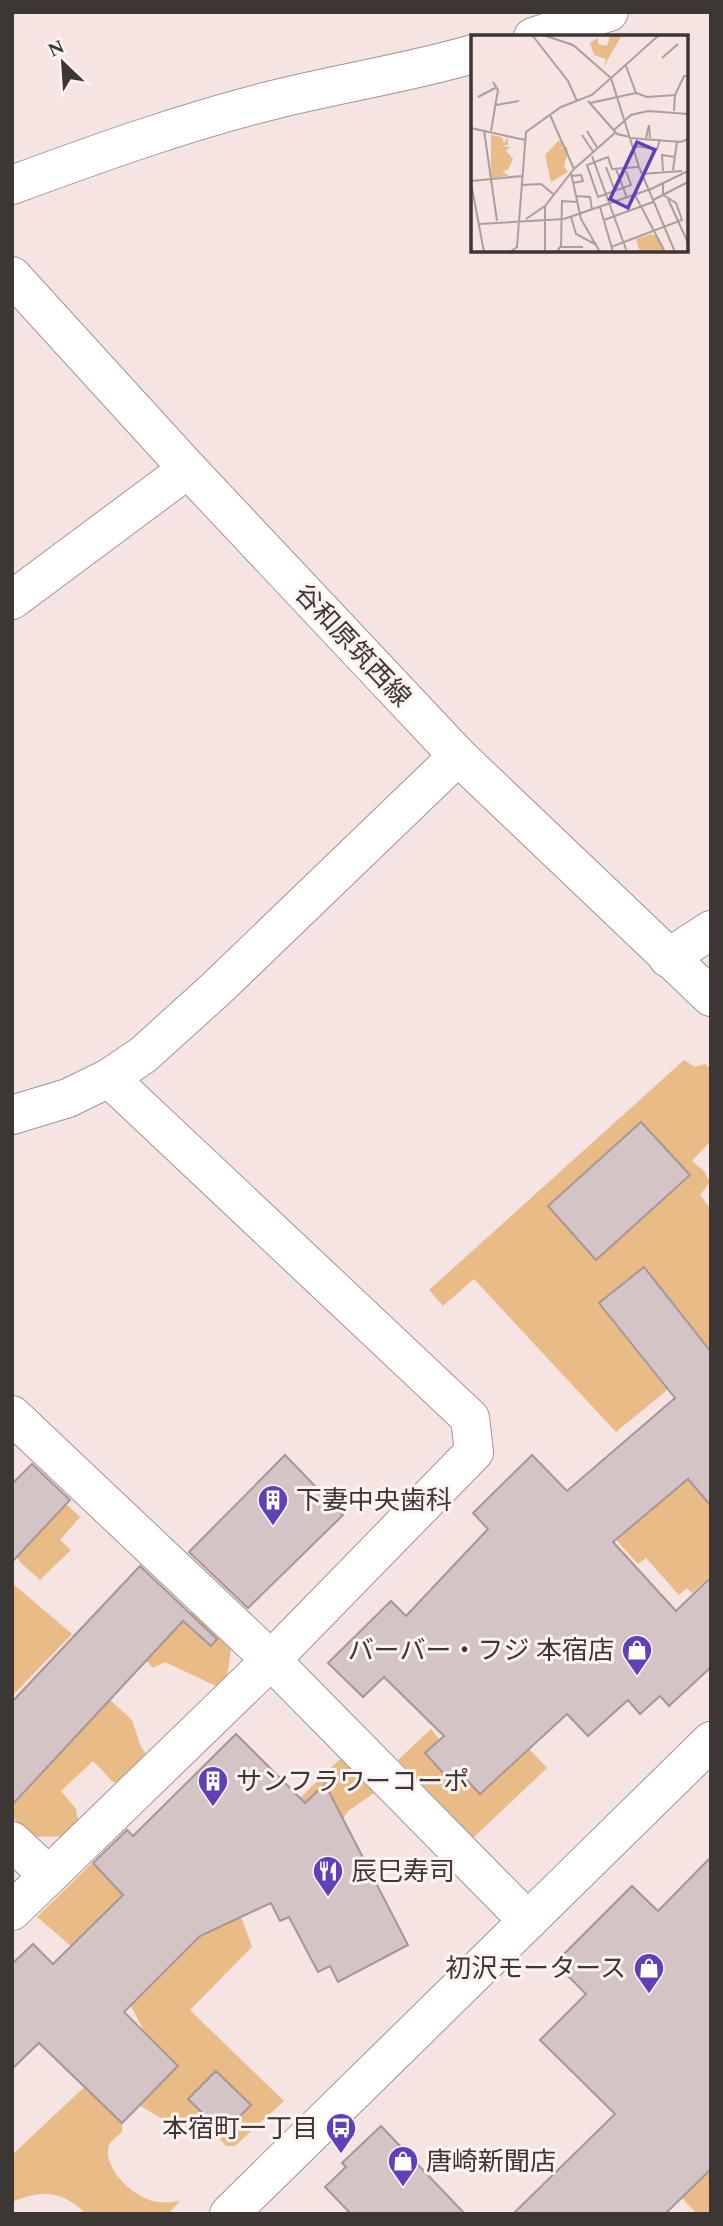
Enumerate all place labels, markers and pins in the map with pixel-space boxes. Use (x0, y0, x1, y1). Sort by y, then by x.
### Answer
place label: 下妻中央歯科 (296, 1481, 452, 1521)
building icon: 下妻中央歯科 (256, 1483, 290, 1527)
place label: バーバー・フジ 本宿店 (348, 1631, 614, 1671)
shop icon: バーバー・フジ 本宿店 (620, 1633, 654, 1677)
place label: サンフラワーコーポ (236, 1762, 469, 1802)
building icon: サンフラワーコーポ (196, 1764, 230, 1808)
place label: 辰巳寿司 (351, 1852, 455, 1892)
restaurant icon: 辰巳寿司 (311, 1854, 345, 1898)
place label: 初沢モータース (445, 1949, 626, 1989)
shop icon: 初沢モータース (632, 1951, 666, 1995)
place label: 本宿町一丁目 (162, 2109, 318, 2149)
bus stop icon: 本宿町一丁目 (324, 2111, 358, 2155)
place label: 唐崎新聞店 (426, 2142, 556, 2182)
shop icon: 唐崎新聞店 (386, 2144, 420, 2188)

